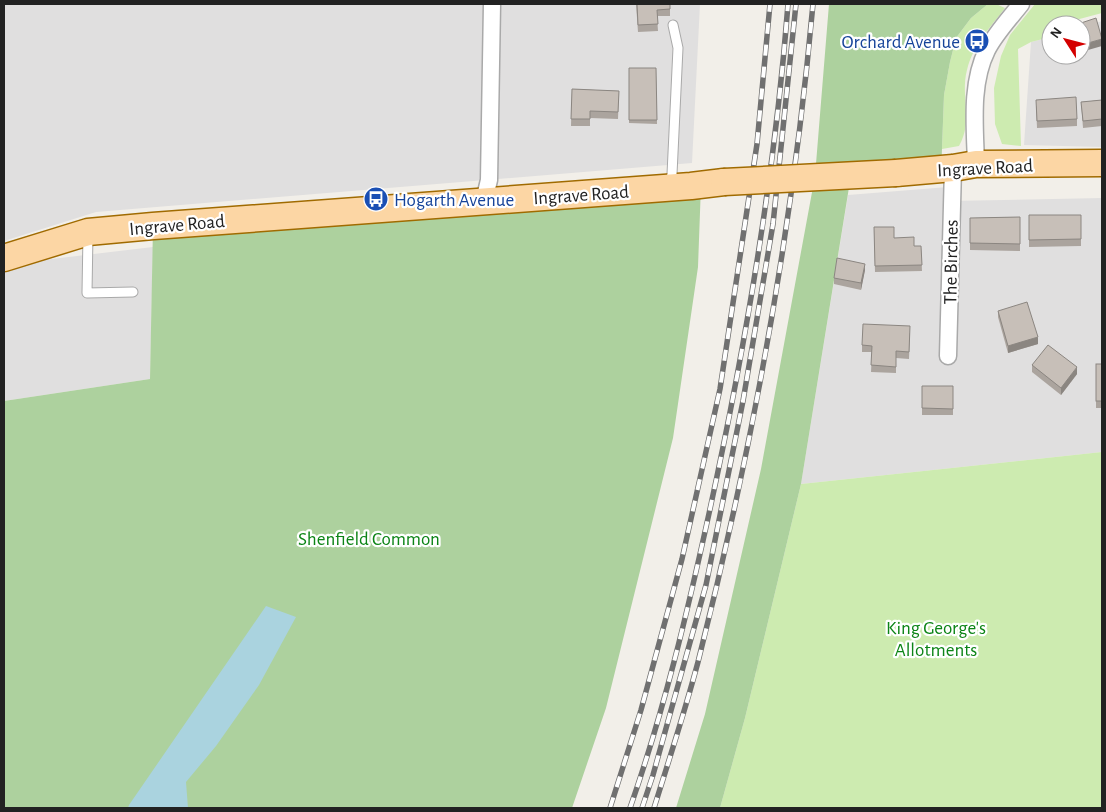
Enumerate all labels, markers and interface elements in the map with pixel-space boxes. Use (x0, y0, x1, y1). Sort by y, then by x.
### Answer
north arrow (1041, 15, 1091, 65)
text: N (1048, 25, 1065, 41)
bus stop icon: Orchard Avenue (964, 28, 990, 54)
place label: Orchard Avenue (842, 33, 960, 52)
street label: Ingrave Road (937, 156, 1034, 180)
street label: Ingrave Road (533, 183, 630, 208)
bus stop icon: Hogarth Avenue (363, 186, 389, 212)
place label: Hogarth Avenue (394, 191, 514, 210)
street label: Ingrave Road (129, 212, 226, 239)
street label: The Birches (941, 219, 962, 305)
park label: Shenfield Common (298, 530, 440, 549)
park label: King George's Allotments (886, 619, 986, 660)

